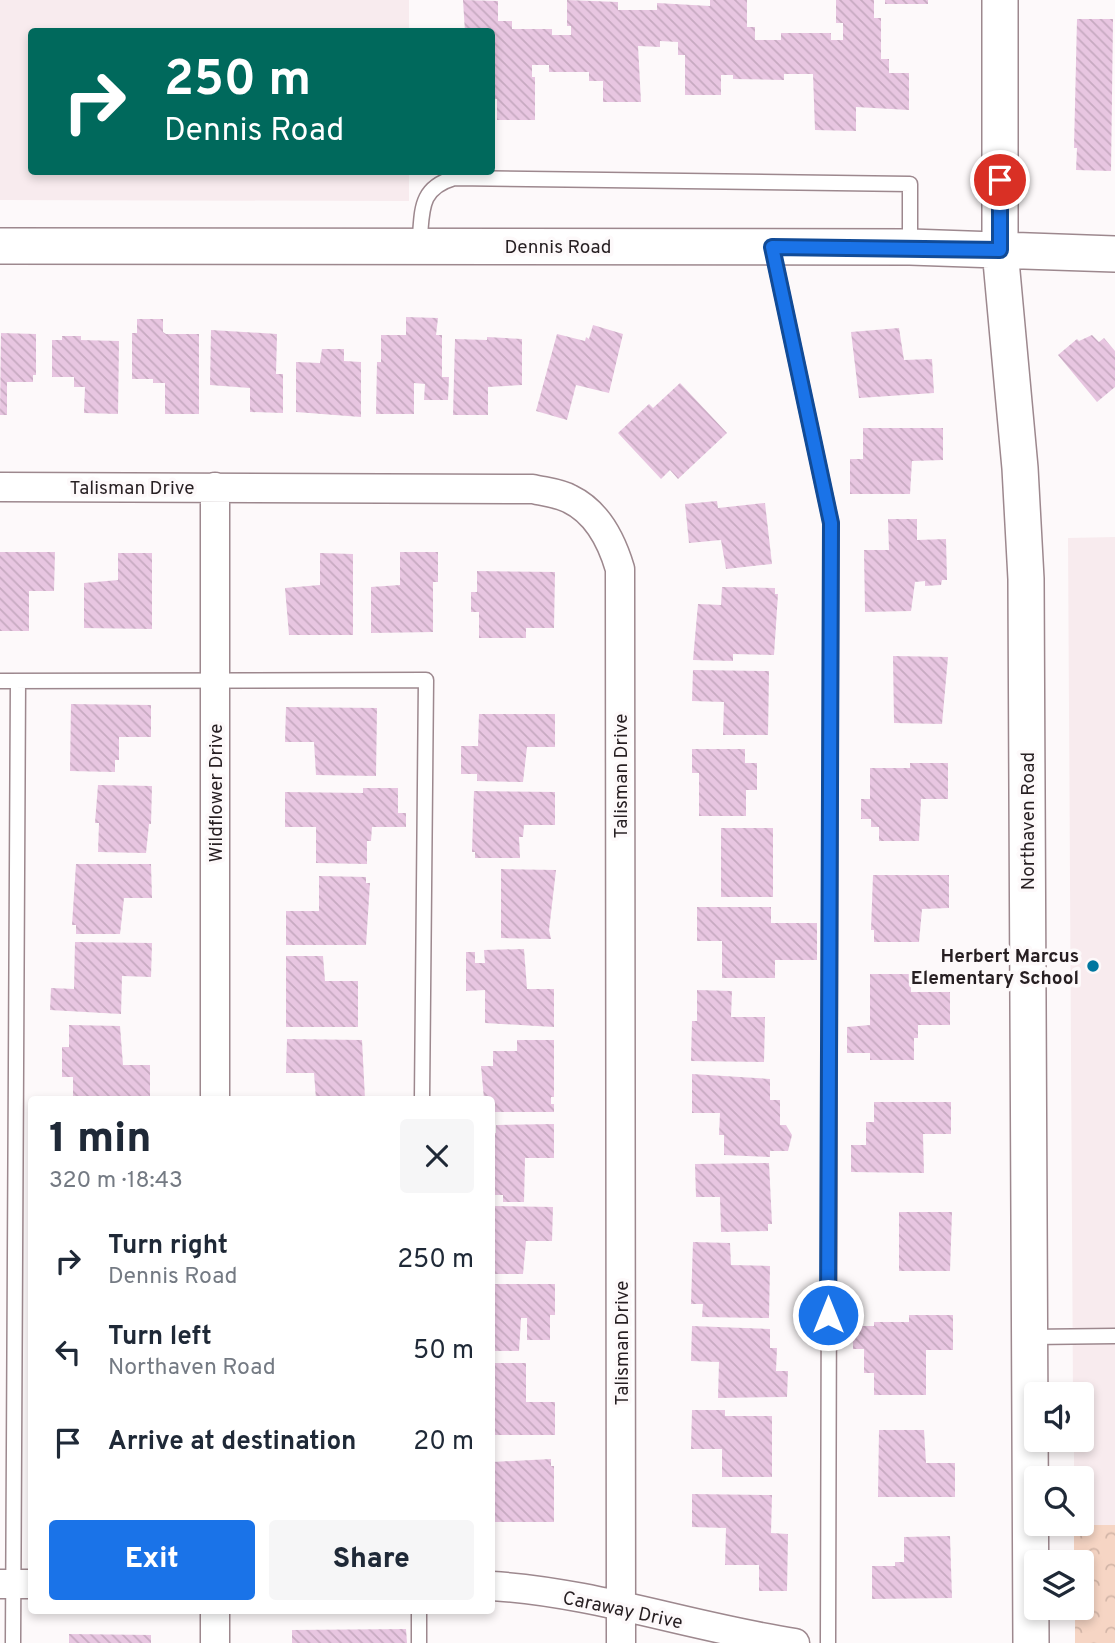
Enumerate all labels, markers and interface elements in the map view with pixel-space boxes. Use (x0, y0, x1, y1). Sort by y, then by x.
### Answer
text: 250 m (164, 51, 311, 113)
icon: right (49, 56, 140, 147)
text: Dennis Road (164, 112, 344, 152)
pin (970, 150, 1030, 210)
icon: arrive (981, 161, 1019, 199)
street label: Dennis Road (504, 236, 612, 260)
street label: Talisman Drive (69, 477, 195, 501)
street label: Talisman Drive (610, 713, 634, 839)
street label: Wildflower Drive (205, 724, 229, 862)
street label: Northaven Road (1017, 752, 1041, 890)
place label: Herbert Marcus Elementary School (911, 945, 1079, 991)
marker: Herbert Marcus Elementary School (1085, 958, 1101, 974)
text: 1 min (49, 1114, 152, 1167)
button: close (400, 1119, 474, 1193)
text: 320 m · 18:43 (49, 1167, 183, 1196)
text: Turn right (108, 1230, 228, 1263)
icon: right (49, 1242, 87, 1280)
text: 250 m (397, 1244, 474, 1277)
text: Dennis Road (108, 1263, 238, 1292)
position arrow (791, 1278, 865, 1352)
street label: Talisman Drive (611, 1280, 635, 1406)
text: Turn left (108, 1321, 212, 1354)
icon: left (49, 1333, 87, 1371)
text: 50 m (413, 1335, 474, 1368)
text: Northaven Road (108, 1354, 276, 1383)
map controls (1024, 1382, 1094, 1620)
button: sound (1024, 1382, 1094, 1452)
icon: arrive (49, 1424, 87, 1462)
text: Arrive at destination (108, 1426, 356, 1459)
text: 20 m (413, 1426, 474, 1459)
button: search (1024, 1466, 1094, 1536)
button: Exit (49, 1520, 255, 1600)
button: Share (269, 1520, 474, 1600)
button: layers (1024, 1550, 1094, 1620)
street label: Caraway Drive (560, 1587, 685, 1635)

